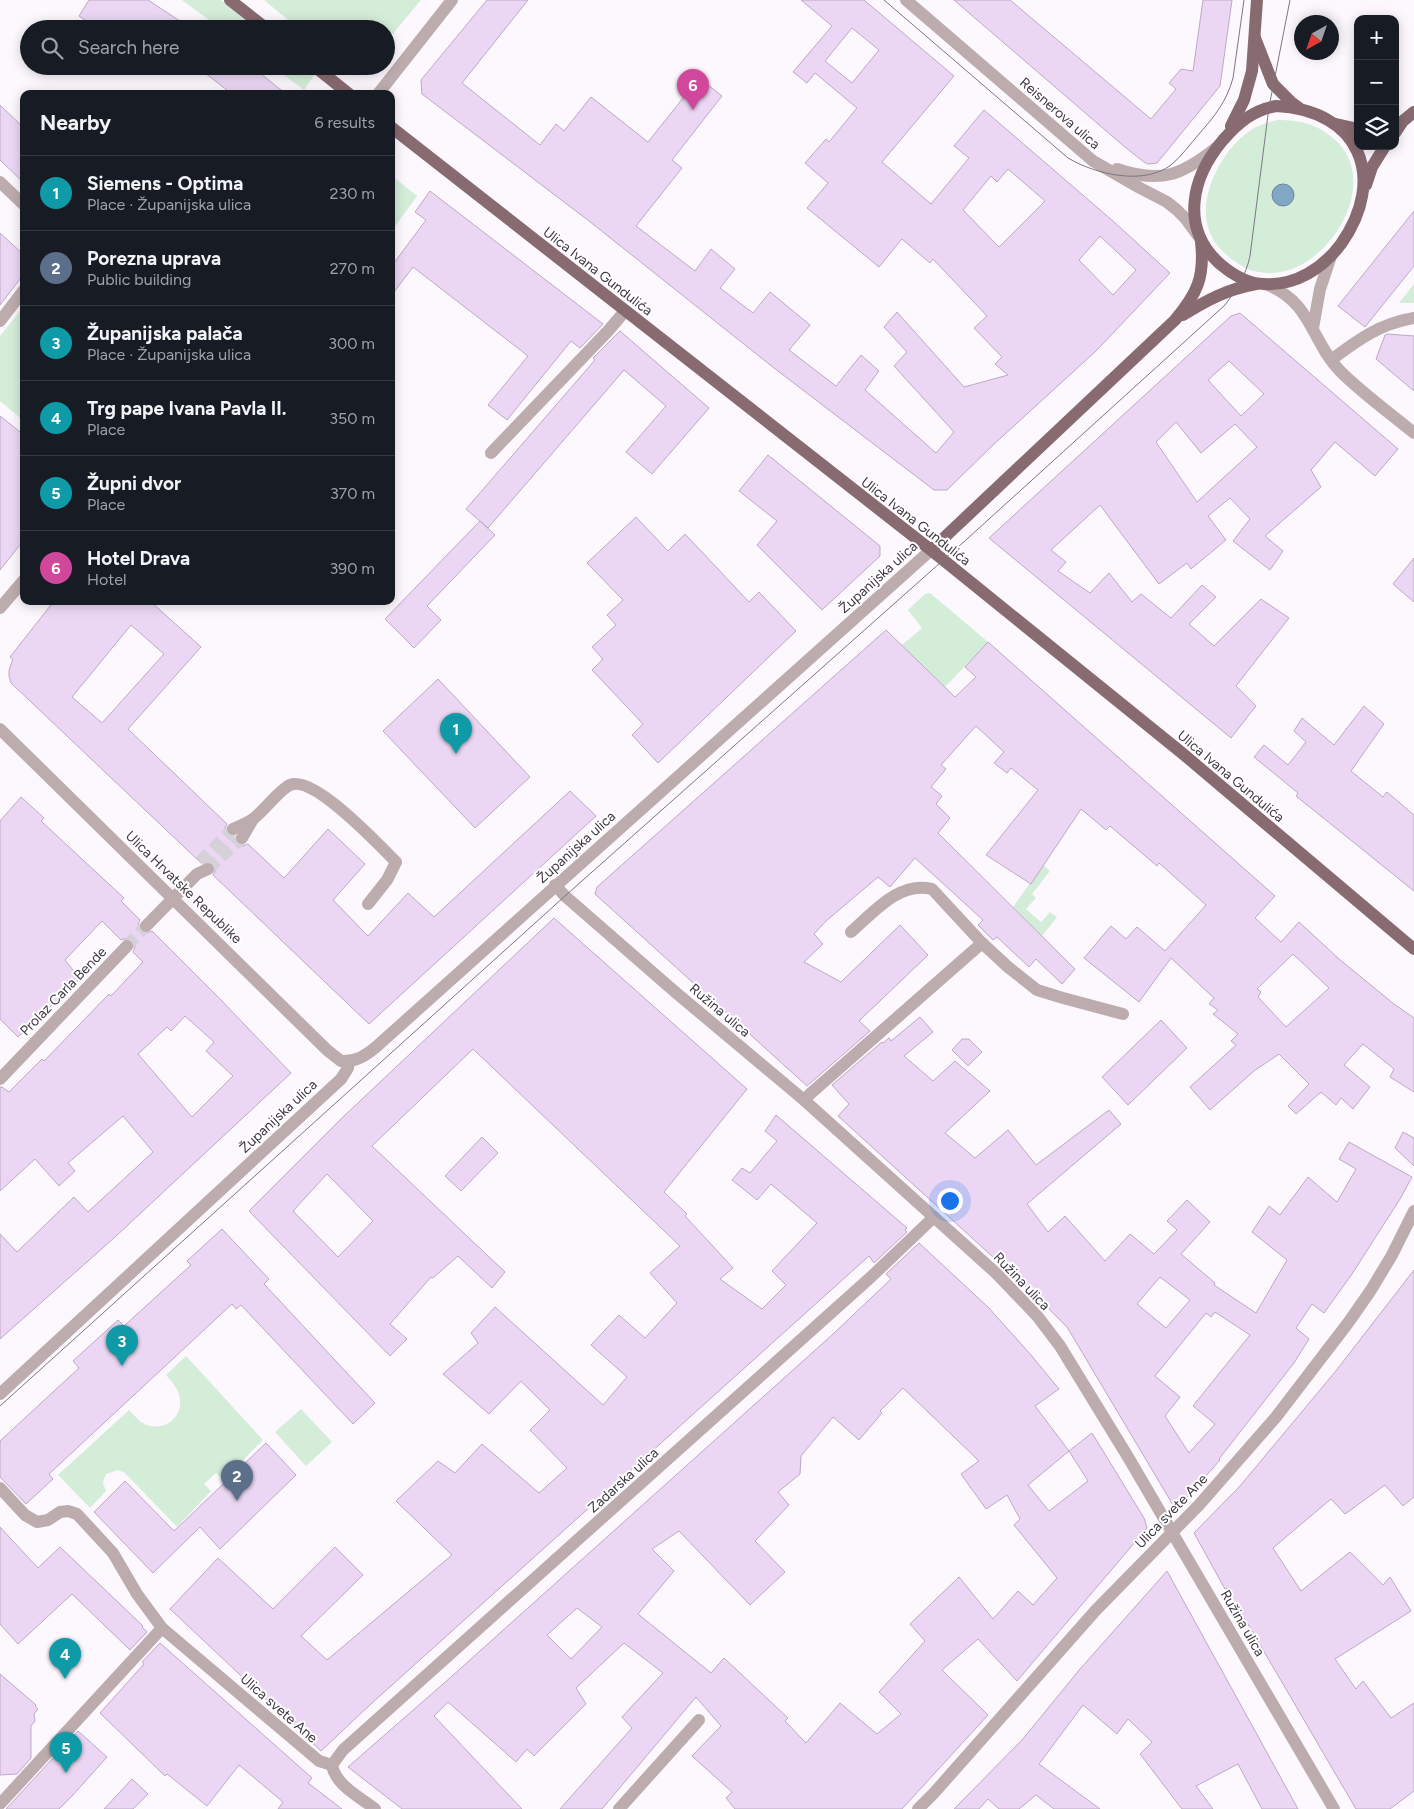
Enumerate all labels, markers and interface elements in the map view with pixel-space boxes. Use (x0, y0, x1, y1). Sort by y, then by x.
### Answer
north arrow (1294, 15, 1339, 60)
map controls (1354, 15, 1399, 150)
button: + (1354, 15, 1399, 60)
search box (20, 20, 395, 75)
icon: search (38, 34, 66, 62)
text: Search here (78, 36, 180, 59)
button: − (1354, 60, 1399, 105)
pin: 6 (677, 69, 709, 110)
street label: Reisnerova ulica (1016, 74, 1103, 153)
button: layers (1354, 105, 1399, 150)
text: Nearby (40, 110, 111, 135)
text: 6 results (314, 113, 375, 132)
text: Siemens - Optima (87, 172, 243, 195)
text: 1 (53, 184, 59, 203)
text: 230 m (330, 184, 375, 203)
text: Place · Županijska ulica (87, 195, 251, 214)
street label: Ulica Ivana Gundulića (540, 223, 656, 319)
text: Porezna uprava (87, 247, 221, 270)
text: 2 (51, 259, 61, 278)
text: 270 m (330, 259, 375, 278)
text: Public building (87, 270, 191, 289)
text: Županijska palača (87, 322, 243, 345)
text: 3 (52, 334, 60, 353)
text: 300 m (328, 334, 375, 353)
text: Place · Županijska ulica (87, 345, 251, 364)
text: Trg pape Ivana Pavla II. (87, 397, 287, 420)
text: 4 (51, 409, 61, 428)
text: 350 m (329, 409, 375, 428)
text: Place (87, 420, 125, 439)
text: Župni dvor (87, 472, 181, 495)
street label: Ulica Ivana Gundulića (858, 473, 974, 569)
text: 5 (51, 484, 61, 503)
text: 370 m (330, 484, 375, 503)
text: Place (87, 495, 125, 514)
street label: Županijska ulica (836, 538, 921, 617)
text: Hotel Drava (87, 547, 190, 570)
text: 6 (51, 559, 61, 578)
text: 390 m (329, 559, 375, 578)
text: Hotel (87, 570, 127, 589)
pin: 1 (440, 713, 472, 754)
street label: Ulica Ivana Gundulića (1174, 727, 1288, 826)
street label: Županijska ulica (534, 808, 619, 887)
street label: Ulica Hrvatske Republike (122, 827, 245, 947)
street label: Prolaz Carla Bende (17, 943, 110, 1039)
street label: Ružina ulica (686, 980, 753, 1041)
street label: Županijska ulica (236, 1076, 321, 1157)
your location (937, 1188, 963, 1214)
street label: Ružina ulica (990, 1249, 1053, 1314)
pin: 3 (106, 1325, 138, 1366)
street label: Zadarska ulica (585, 1444, 662, 1516)
pin: 2 (221, 1460, 253, 1501)
street label: Ulica svete Ane (1132, 1470, 1211, 1552)
street label: Ružina ulica (1217, 1587, 1268, 1660)
pin: 4 (49, 1638, 81, 1679)
street label: Ulica svete Ane (236, 1670, 321, 1747)
pin: 5 (50, 1732, 82, 1773)

